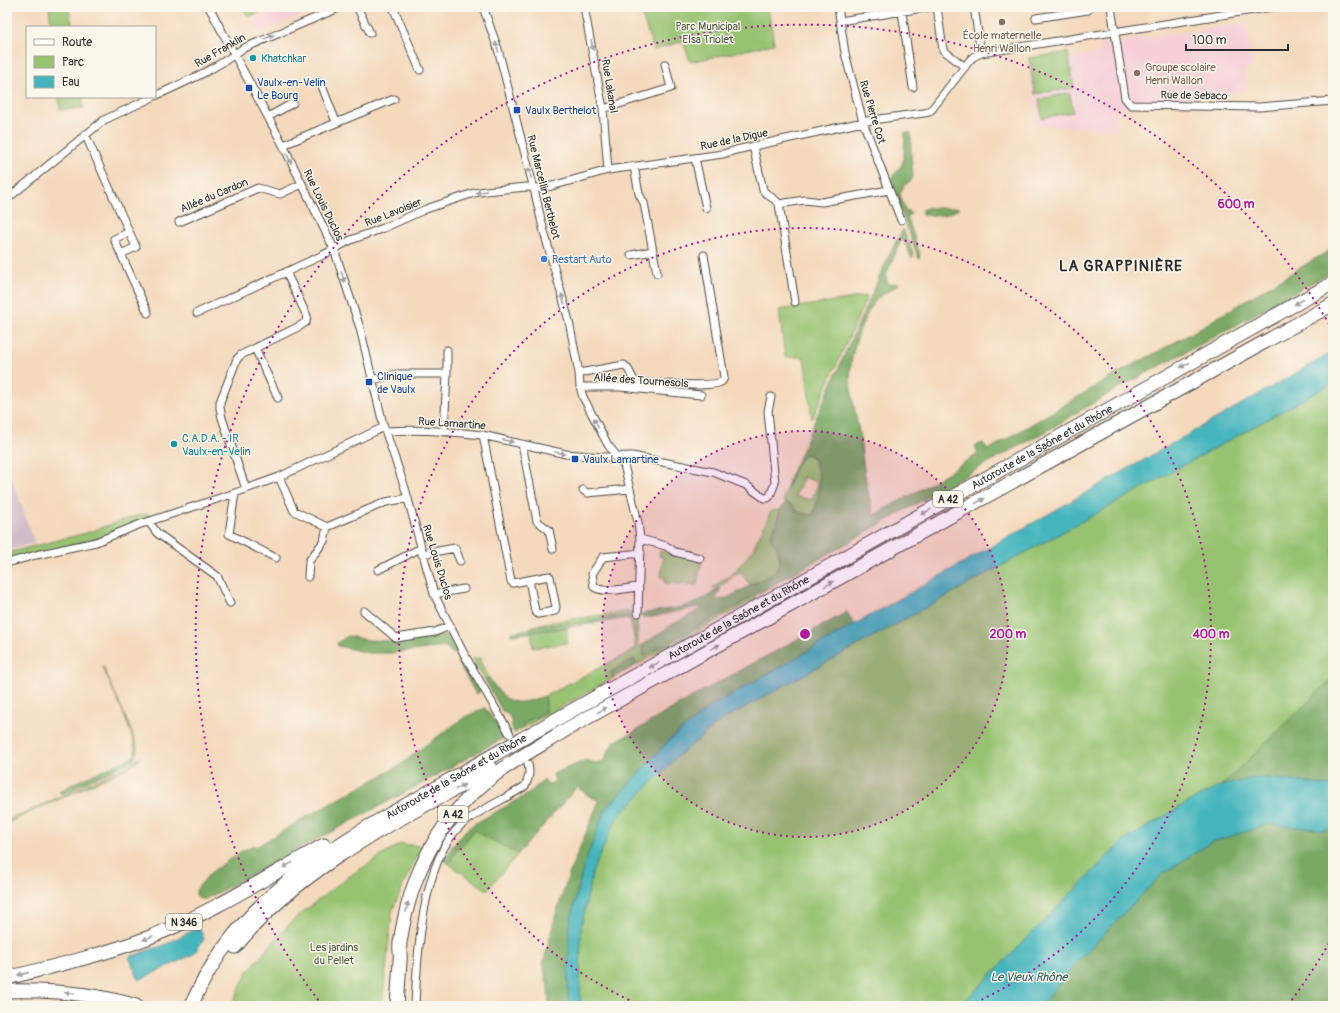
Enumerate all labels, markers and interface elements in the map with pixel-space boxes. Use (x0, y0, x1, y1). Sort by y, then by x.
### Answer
marker: École maternelle Henri Wallon (997, 17, 1007, 27)
park label: Parc Municipal Elsa Triolet (676, 20, 740, 46)
legend (26, 26, 156, 98)
scale bar (1186, 26, 1288, 52)
place label: École maternelle Henri Wallon (963, 29, 1042, 55)
street label: Rue Franklin (193, 31, 248, 70)
text: 100 m (1192, 33, 1227, 48)
one-way arrow (263, 34, 274, 40)
text: Route (62, 35, 92, 50)
one-way arrow (589, 39, 595, 51)
one-way arrow (494, 41, 500, 53)
place label: Khatchkar (261, 52, 306, 65)
marker: Khatchkar (248, 53, 258, 63)
text: Parc (62, 55, 84, 70)
street label: Rue Lakanal (599, 58, 620, 114)
place label: Groupe scolaire Henri Wallon (1145, 61, 1216, 87)
marker: Groupe scolaire Henri Wallon (1132, 68, 1142, 78)
text: Eau (62, 75, 80, 90)
place label: Vaulx-en-Velin Le Bourg (257, 76, 326, 102)
street label: Rue Pierre Cot (857, 79, 889, 146)
marker: Vaulx-en-Velin Le Bourg (244, 83, 254, 93)
street label: Rue de Sebaco (1160, 88, 1228, 103)
place label: Vaulx Berthelot (525, 104, 597, 117)
marker: Vaulx Berthelot (512, 105, 522, 115)
street label: Rue de la Digue (699, 126, 770, 153)
street label: Rue Marcellin Berthelot (524, 134, 563, 241)
one-way arrow (286, 153, 292, 165)
street label: Rue Louis Duclos (301, 167, 346, 243)
one-way arrow (526, 167, 532, 179)
street label: Allée du Cardon (178, 175, 250, 216)
one-way arrow (474, 190, 487, 196)
street label: Rue Lavoisier (363, 195, 424, 230)
text: 600 m (1218, 197, 1255, 212)
place label: Restart Auto (552, 253, 612, 266)
marker: Restart Auto (539, 254, 549, 264)
district label: LA GRAPPINIÈRE (1059, 257, 1183, 276)
one-way arrow (340, 272, 346, 284)
one-way arrow (560, 293, 566, 305)
one-way arrow (1293, 299, 1305, 305)
one-way arrow (1180, 362, 1191, 369)
place label: Clinique de Vaulx (377, 370, 415, 396)
street label: Allée des Tournesols (593, 371, 689, 390)
marker: Clinique de Vaulx (364, 377, 374, 387)
street label: Autoroute de la Saône et du Rhône (969, 402, 1115, 492)
street label: Rue Lamartine (418, 415, 487, 432)
one-way arrow (593, 418, 599, 429)
place label: C.A.D.A. - IR Vaulx-en-Velin (182, 432, 251, 458)
one-way arrow (502, 438, 514, 444)
marker: C.A.D.A. - IR Vaulx-en-Velin (169, 439, 179, 449)
one-way arrow (554, 450, 566, 456)
place label: Vaulx Lamartine (583, 453, 659, 466)
marker: Vaulx Lamartine (570, 454, 580, 464)
road number: A 42 (933, 491, 963, 507)
one-way arrow (974, 497, 985, 504)
one-way arrow (920, 508, 932, 515)
street label: Rue Louis Duclos (420, 523, 455, 601)
street label: Autoroute de la Saône et du Rhône (666, 573, 812, 663)
one-way arrow (823, 581, 835, 587)
centre of rings (798, 627, 812, 641)
text: 200 m (990, 627, 1027, 642)
text: 400 m (1192, 627, 1230, 642)
one-way arrow (709, 643, 721, 650)
one-way arrow (648, 661, 660, 668)
one-way arrow (596, 706, 607, 713)
street label: Autoroute de la Saône et du Rhône (384, 731, 530, 822)
one-way arrow (454, 783, 466, 790)
road number: A 42 (438, 806, 468, 822)
one-way arrow (282, 862, 294, 869)
one-way arrow (404, 901, 410, 913)
road number: N 346 (166, 914, 202, 930)
one-way arrow (141, 935, 153, 941)
park label: Les jardins du Pellet (310, 941, 358, 967)
water label: Le Vieux Rhône (990, 970, 1069, 985)
one-way arrow (17, 971, 29, 977)
one-way arrow (64, 990, 76, 996)

